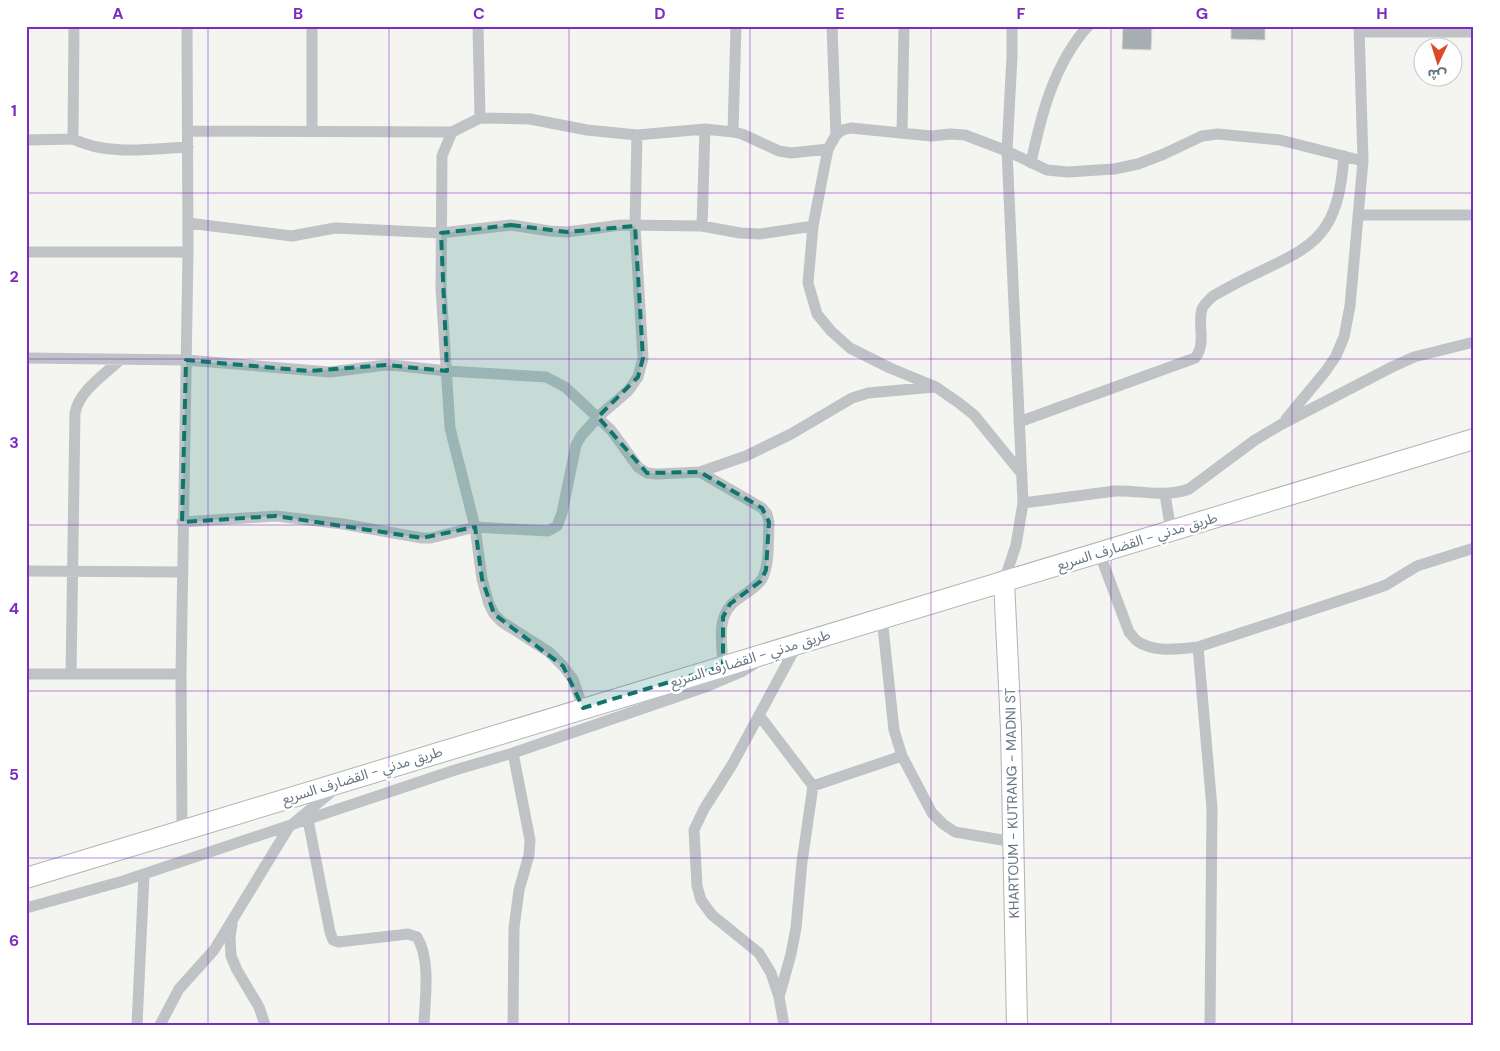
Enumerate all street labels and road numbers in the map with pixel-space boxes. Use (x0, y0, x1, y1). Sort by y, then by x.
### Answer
street label: طريق مدني - القضارف السريع (1055, 508, 1220, 576)
street label: طريق مدني - القضارف السريع (668, 625, 833, 693)
street label: KHARTOUM - KUTRANG - MADNI ST (1001, 687, 1023, 918)
street label: طريق مدني - القضارف السريع (280, 742, 445, 810)

